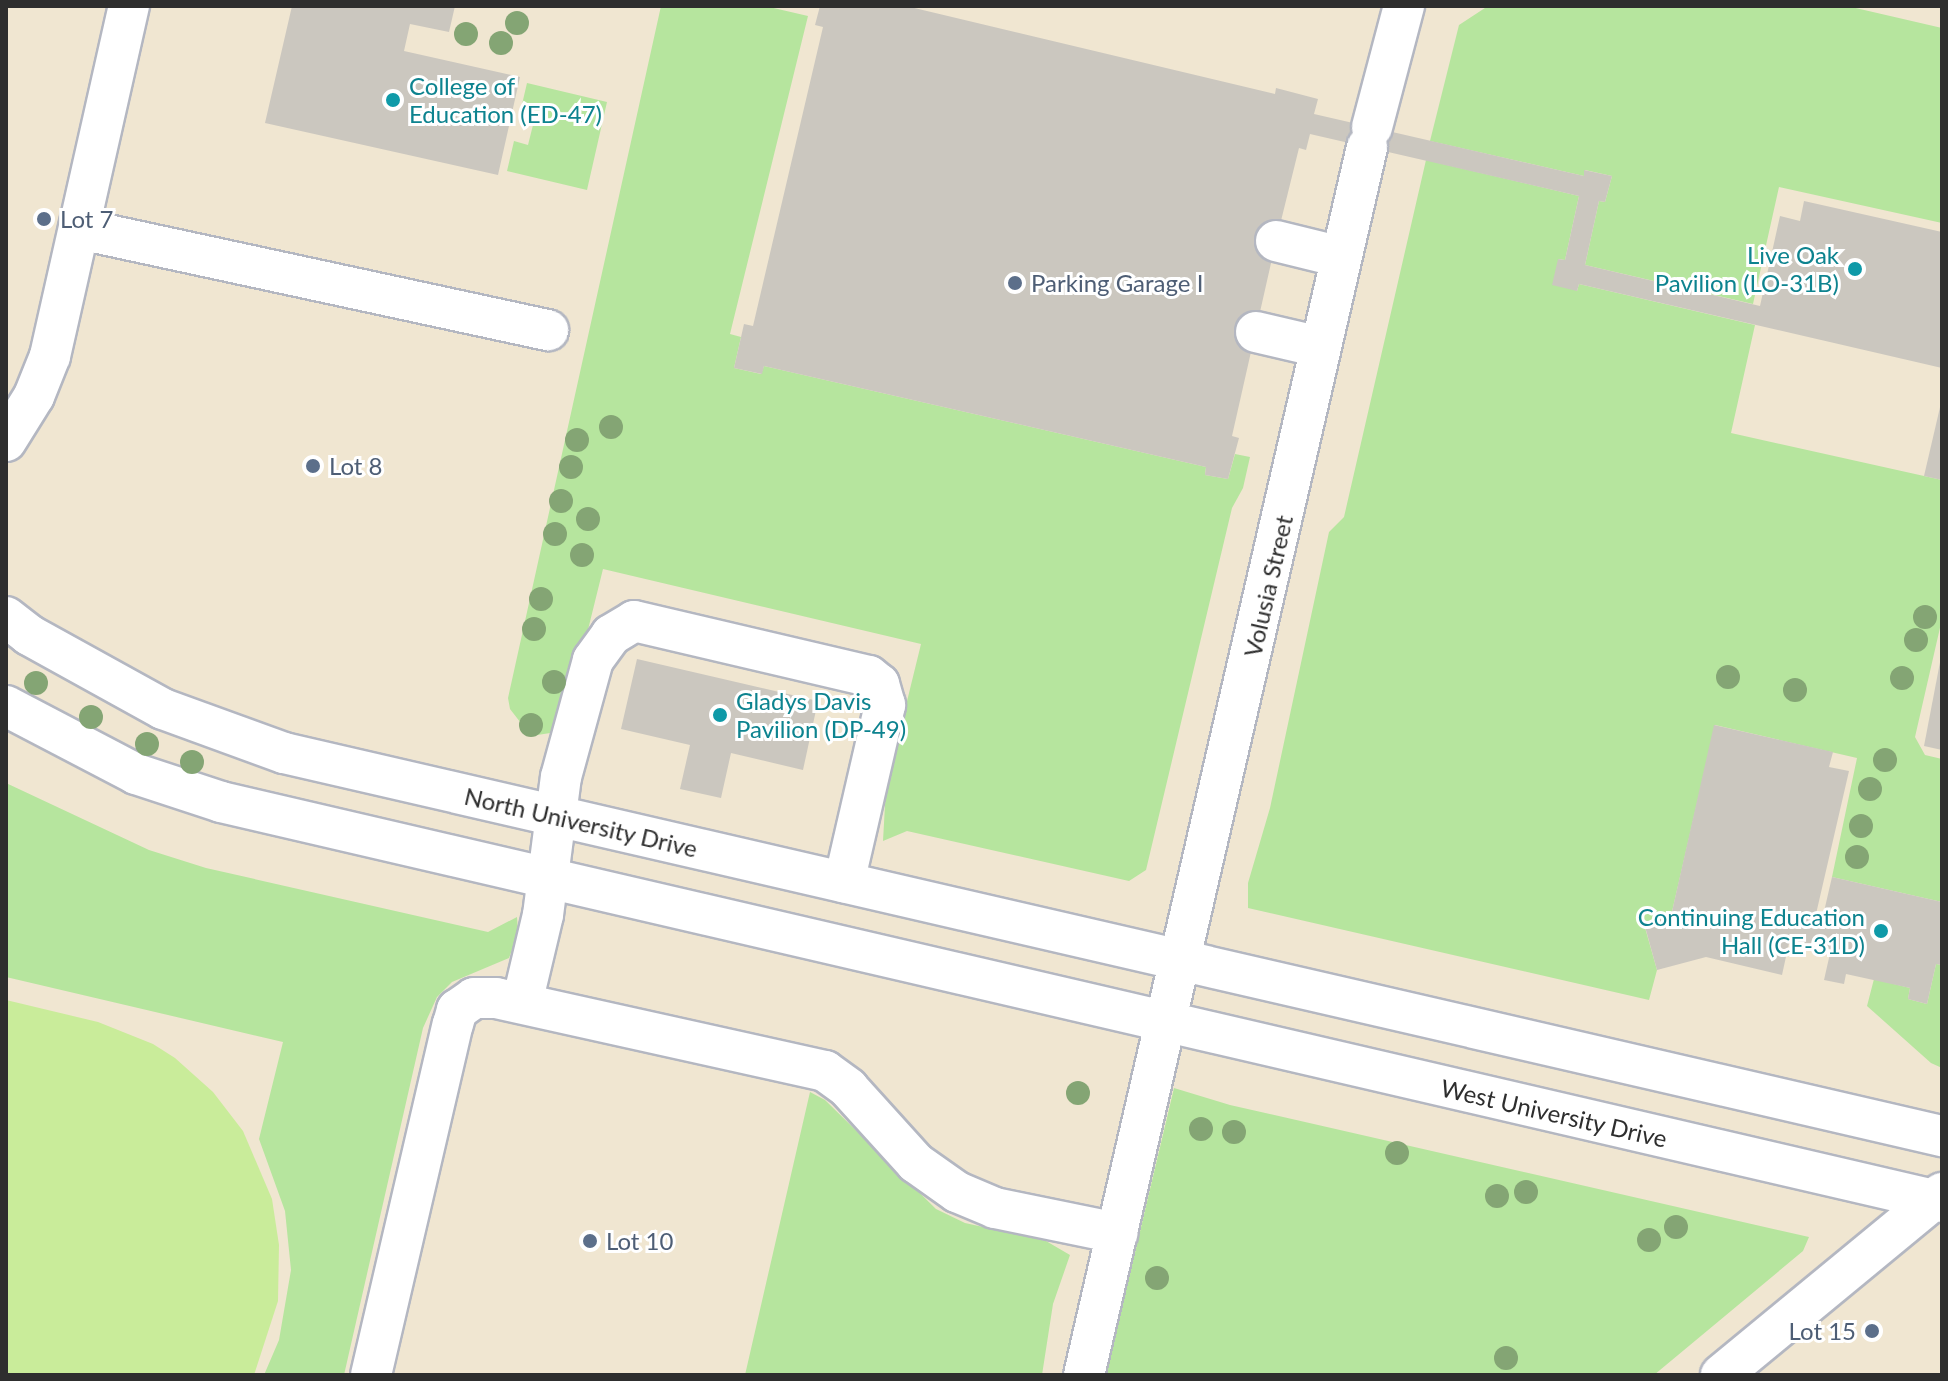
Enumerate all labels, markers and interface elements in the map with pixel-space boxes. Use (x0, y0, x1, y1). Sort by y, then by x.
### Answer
place label: College of Education (ED-47) (409, 72, 602, 128)
marker: College of Education (ED-47) (384, 91, 402, 109)
place label: Lot 7 (60, 205, 114, 233)
marker: Lot 7 (35, 210, 53, 228)
place label: Live Oak Pavilion (LO-31B) (1655, 241, 1839, 297)
marker: Live Oak Pavilion (LO-31B) (1846, 260, 1864, 278)
place label: Parking Garage I (1031, 269, 1203, 297)
marker: Parking Garage I (1006, 274, 1024, 292)
place label: Lot 8 (329, 452, 383, 480)
marker: Lot 8 (304, 457, 322, 475)
street label: Volusia Street (1238, 512, 1298, 660)
place label: Gladys Davis Pavilion (DP-49) (736, 687, 906, 743)
marker: Gladys Davis Pavilion (DP-49) (711, 706, 729, 724)
street label: North University Drive (461, 781, 701, 863)
place label: Continuing Education Hall (CE-31D) (1638, 903, 1865, 959)
marker: Continuing Education Hall (CE-31D) (1872, 922, 1890, 940)
street label: West University Drive (1438, 1073, 1670, 1153)
place label: Lot 10 (606, 1227, 673, 1255)
marker: Lot 10 (581, 1232, 599, 1250)
place label: Lot 15 (1789, 1317, 1856, 1345)
marker: Lot 15 (1863, 1322, 1881, 1340)

